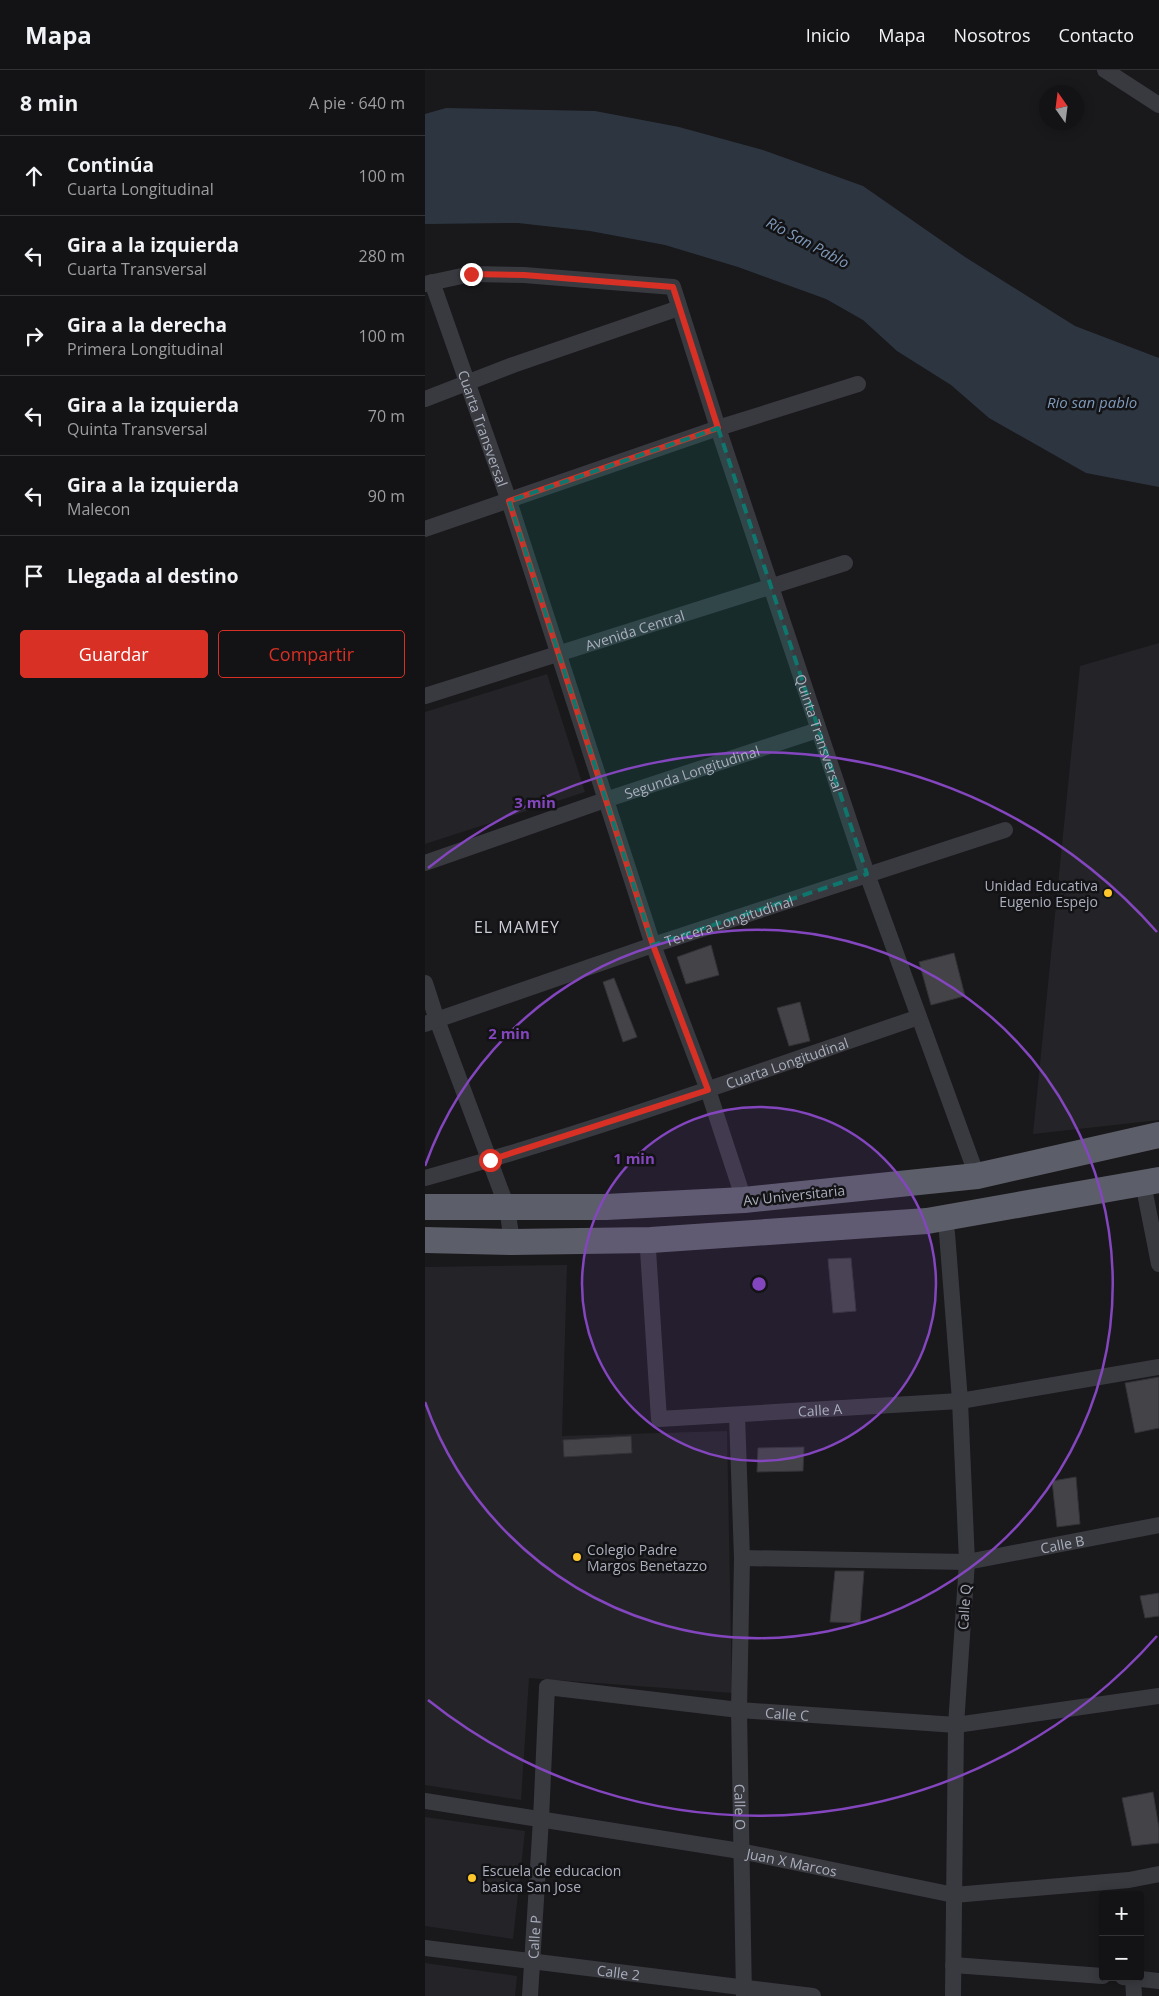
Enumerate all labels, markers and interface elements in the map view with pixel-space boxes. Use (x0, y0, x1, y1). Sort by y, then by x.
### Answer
text: Mapa (25, 18, 92, 51)
text: Inicio (806, 23, 850, 47)
text: Mapa (878, 23, 926, 47)
text: Nosotros (954, 23, 1031, 47)
text: Contacto (1059, 23, 1134, 47)
north arrow (1039, 85, 1084, 130)
text: 8 min (20, 89, 78, 117)
text: A pie · 640 m (309, 92, 405, 114)
text: Continúa (67, 152, 154, 178)
icon: ahead (20, 162, 48, 190)
text: 100 m (359, 165, 405, 187)
text: Cuarta Longitudinal (67, 178, 214, 200)
water label: Río San Pablo (763, 212, 853, 272)
text: Gira a la izquierda (67, 232, 239, 258)
icon: left (20, 242, 48, 270)
text: 280 m (359, 245, 405, 267)
text: Cuarta Transversal (67, 258, 207, 280)
route end (460, 263, 483, 286)
text: Gira a la derecha (67, 312, 227, 338)
icon: right (20, 322, 48, 350)
text: 100 m (359, 325, 405, 347)
text: Primera Longitudinal (67, 338, 223, 360)
street label: Cuarta Transversal (454, 367, 513, 489)
text: Gira a la izquierda (67, 392, 239, 418)
water label: Rio san pablo (1047, 392, 1137, 412)
icon: left (20, 402, 48, 430)
text: 70 m (368, 405, 405, 427)
text: Quinta Transversal (67, 418, 208, 440)
text: Gira a la izquierda (67, 472, 239, 498)
icon: left (20, 482, 48, 510)
text: 90 m (368, 485, 405, 507)
text: Malecon (67, 498, 130, 520)
icon: arrive (20, 562, 48, 590)
text: Llegada al destino (67, 563, 239, 589)
street label: Avenida Central (583, 605, 687, 654)
button: Guardar (20, 630, 208, 678)
button: Compartir (218, 630, 405, 678)
street label: Quinta Transversal (791, 671, 848, 794)
street label: Segunda Longitudinal (622, 740, 762, 803)
text: 3 min (514, 792, 556, 812)
place label: Unidad Educativa Eugenio Espejo (984, 876, 1098, 911)
marker: Unidad Educativa Eugenio Espejo (1102, 887, 1114, 899)
street label: Tercera Longitudinal (662, 890, 795, 950)
district label: EL MAMEY (474, 916, 560, 938)
text: 2 min (488, 1023, 530, 1043)
street label: Cuarta Longitudinal (723, 1033, 851, 1092)
text: 1 min (613, 1148, 655, 1168)
route start (479, 1149, 502, 1172)
street label: Av Universitaria (742, 1180, 846, 1210)
centre of rings (750, 1275, 768, 1293)
street label: Calle A (797, 1399, 843, 1420)
street label: Calle B (1039, 1530, 1086, 1557)
place label: Colegio Padre Margos Benetazzo (587, 1540, 707, 1575)
marker: Colegio Padre Margos Benetazzo (571, 1551, 583, 1563)
street label: Calle Q (953, 1583, 975, 1631)
street label: Calle C (764, 1702, 810, 1724)
street label: Calle O (731, 1784, 751, 1830)
street label: Juan X Marcos (743, 1843, 839, 1880)
place label: Escuela de educacion basica San Jose (482, 1861, 621, 1896)
marker: Escuela de educacion basica San Jose (466, 1872, 478, 1884)
map controls (1099, 1891, 1144, 1981)
button: + (1099, 1891, 1144, 1936)
street label: Calle P (523, 1915, 544, 1959)
button: − (1099, 1936, 1144, 1981)
street label: Calle 2 (596, 1960, 641, 1984)

